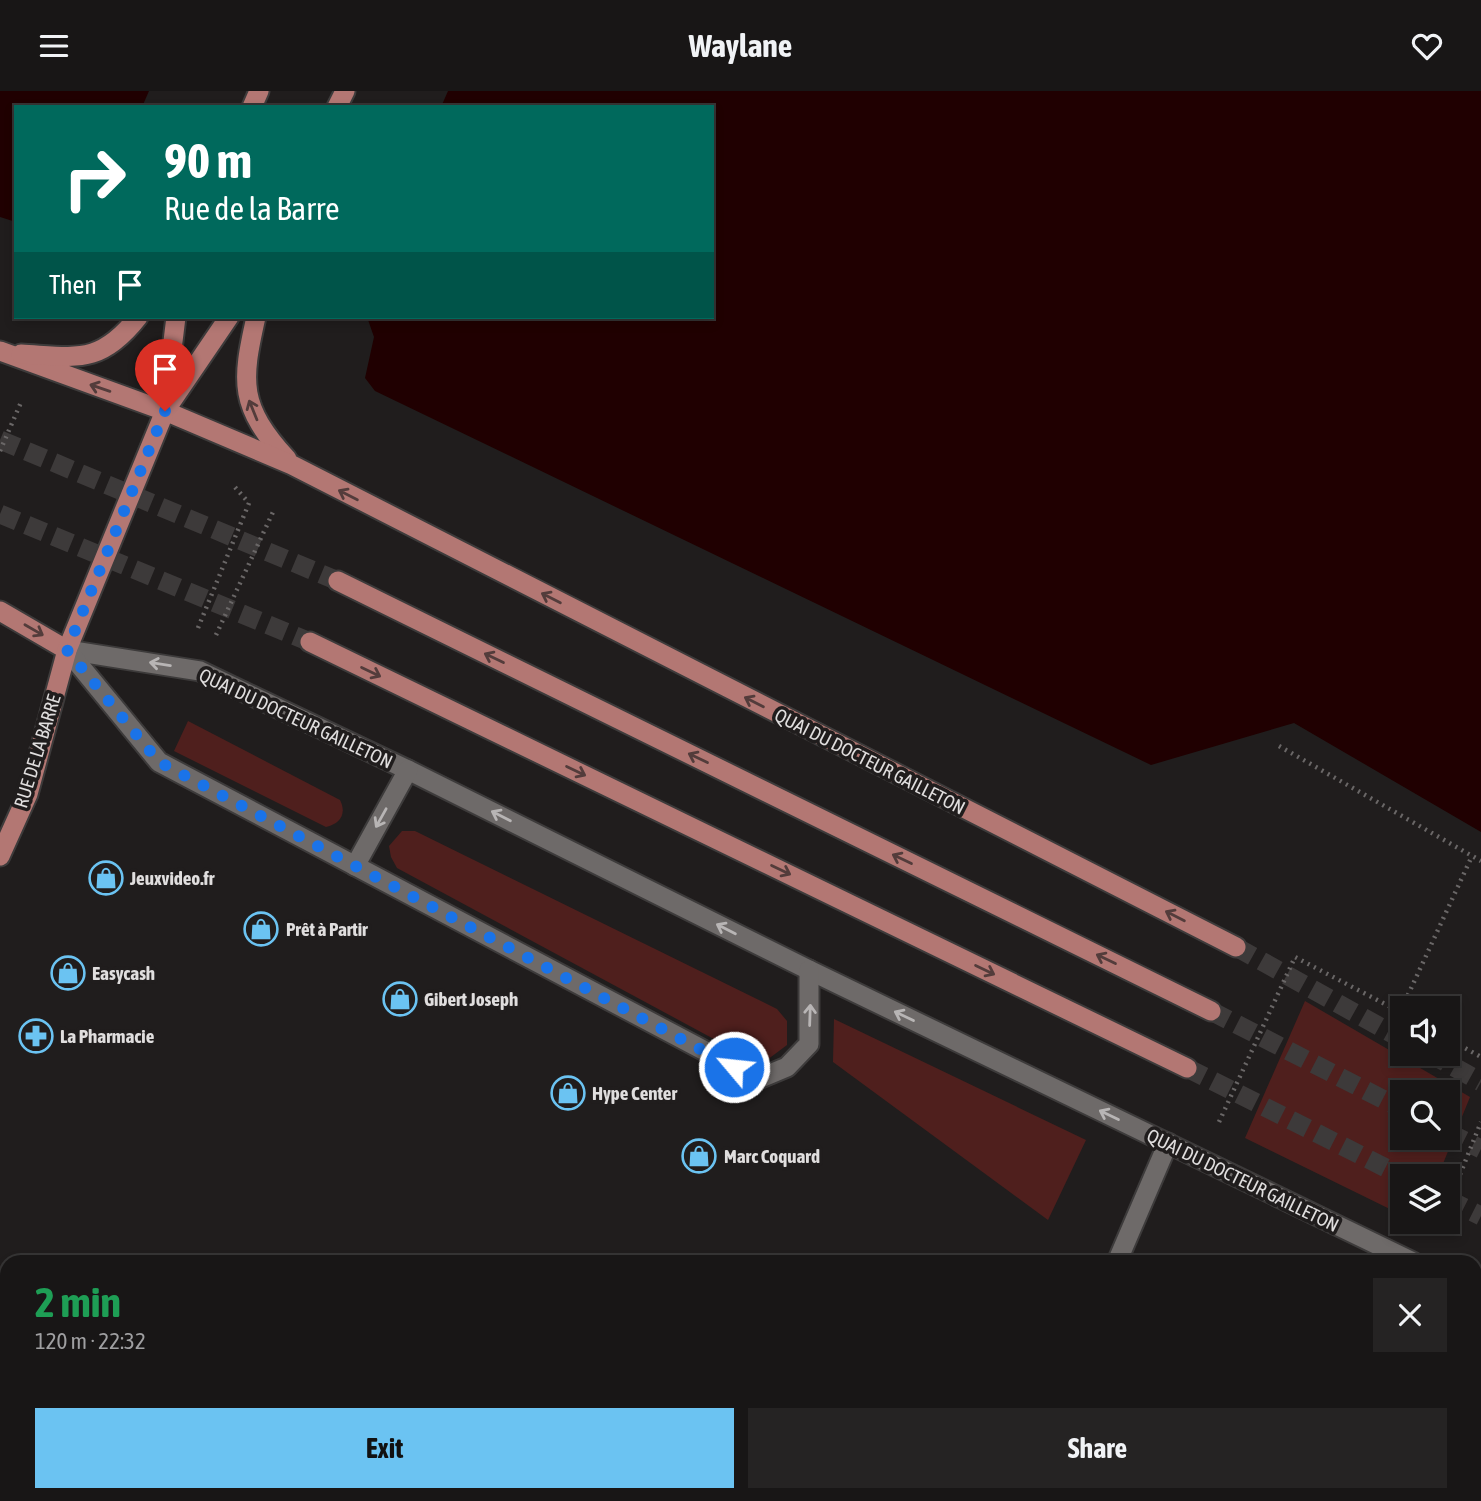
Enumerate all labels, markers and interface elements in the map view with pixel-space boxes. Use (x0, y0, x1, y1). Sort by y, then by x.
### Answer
icon: menu (35, 27, 73, 65)
text: Waylane (689, 27, 792, 64)
icon: heart (1408, 27, 1446, 65)
text: 90 m (164, 132, 252, 188)
icon: right (49, 133, 140, 224)
text: Rue de la Barre (164, 190, 340, 227)
icon: arrive (111, 266, 149, 304)
text: Then (49, 270, 97, 300)
pin (135, 339, 195, 411)
icon: arrive (146, 350, 184, 388)
one-way arrow (90, 381, 112, 393)
one-way arrow (245, 399, 258, 421)
one-way arrow (339, 488, 359, 502)
one-way arrow (541, 591, 562, 605)
one-way arrow (23, 623, 43, 637)
one-way arrow (484, 650, 505, 664)
one-way arrow (149, 657, 172, 670)
street label: QUAI DU DOCTEUR GAILLETON (196, 663, 396, 773)
one-way arrow (360, 665, 381, 679)
street label: RUE DE LA BARRE (9, 692, 65, 810)
one-way arrow (744, 694, 765, 708)
street label: QUAI DU DOCTEUR GAILLETON (771, 703, 969, 819)
one-way arrow (688, 751, 709, 764)
one-way arrow (565, 765, 586, 778)
one-way arrow (374, 807, 388, 827)
one-way arrow (491, 808, 512, 822)
one-way arrow (892, 851, 913, 865)
shop icon: Jeuxvideo.fr (87, 859, 125, 897)
one-way arrow (770, 864, 791, 878)
place label: Jeuxvideo.fr (129, 867, 215, 889)
one-way arrow (1165, 909, 1186, 923)
shop icon: Prêt à Partir (242, 910, 280, 948)
place label: Prêt à Partir (286, 918, 368, 940)
one-way arrow (716, 921, 737, 935)
one-way arrow (1096, 952, 1117, 965)
shop icon: Easycash (49, 954, 87, 992)
place label: Easycash (92, 962, 155, 984)
one-way arrow (974, 964, 995, 977)
shop icon: Gibert Joseph (381, 980, 419, 1018)
place label: Gibert Joseph (424, 988, 518, 1010)
map controls (1390, 996, 1460, 1234)
button: sound (1390, 996, 1460, 1066)
one-way arrow (804, 1004, 817, 1027)
one-way arrow (894, 1009, 915, 1022)
pharmacy icon: La Pharmacie (17, 1017, 55, 1055)
place label: La Pharmacie (60, 1025, 155, 1047)
position arrow (697, 1030, 771, 1104)
shop icon: Hype Center (549, 1074, 587, 1112)
button: search (1390, 1080, 1460, 1150)
place label: Hype Center (592, 1082, 677, 1104)
one-way arrow (1099, 1107, 1120, 1121)
street label: QUAI DU DOCTEUR GAILLETON (1143, 1124, 1343, 1236)
shop icon: Marc Coquard (680, 1137, 718, 1175)
place label: Marc Coquard (724, 1145, 820, 1167)
button: layers (1390, 1164, 1460, 1234)
text: 2 min (35, 1278, 121, 1326)
button: close (1373, 1278, 1447, 1352)
text: 120 m · 22:32 (35, 1328, 146, 1354)
button: Exit (35, 1408, 734, 1488)
button: Share (748, 1408, 1447, 1488)

